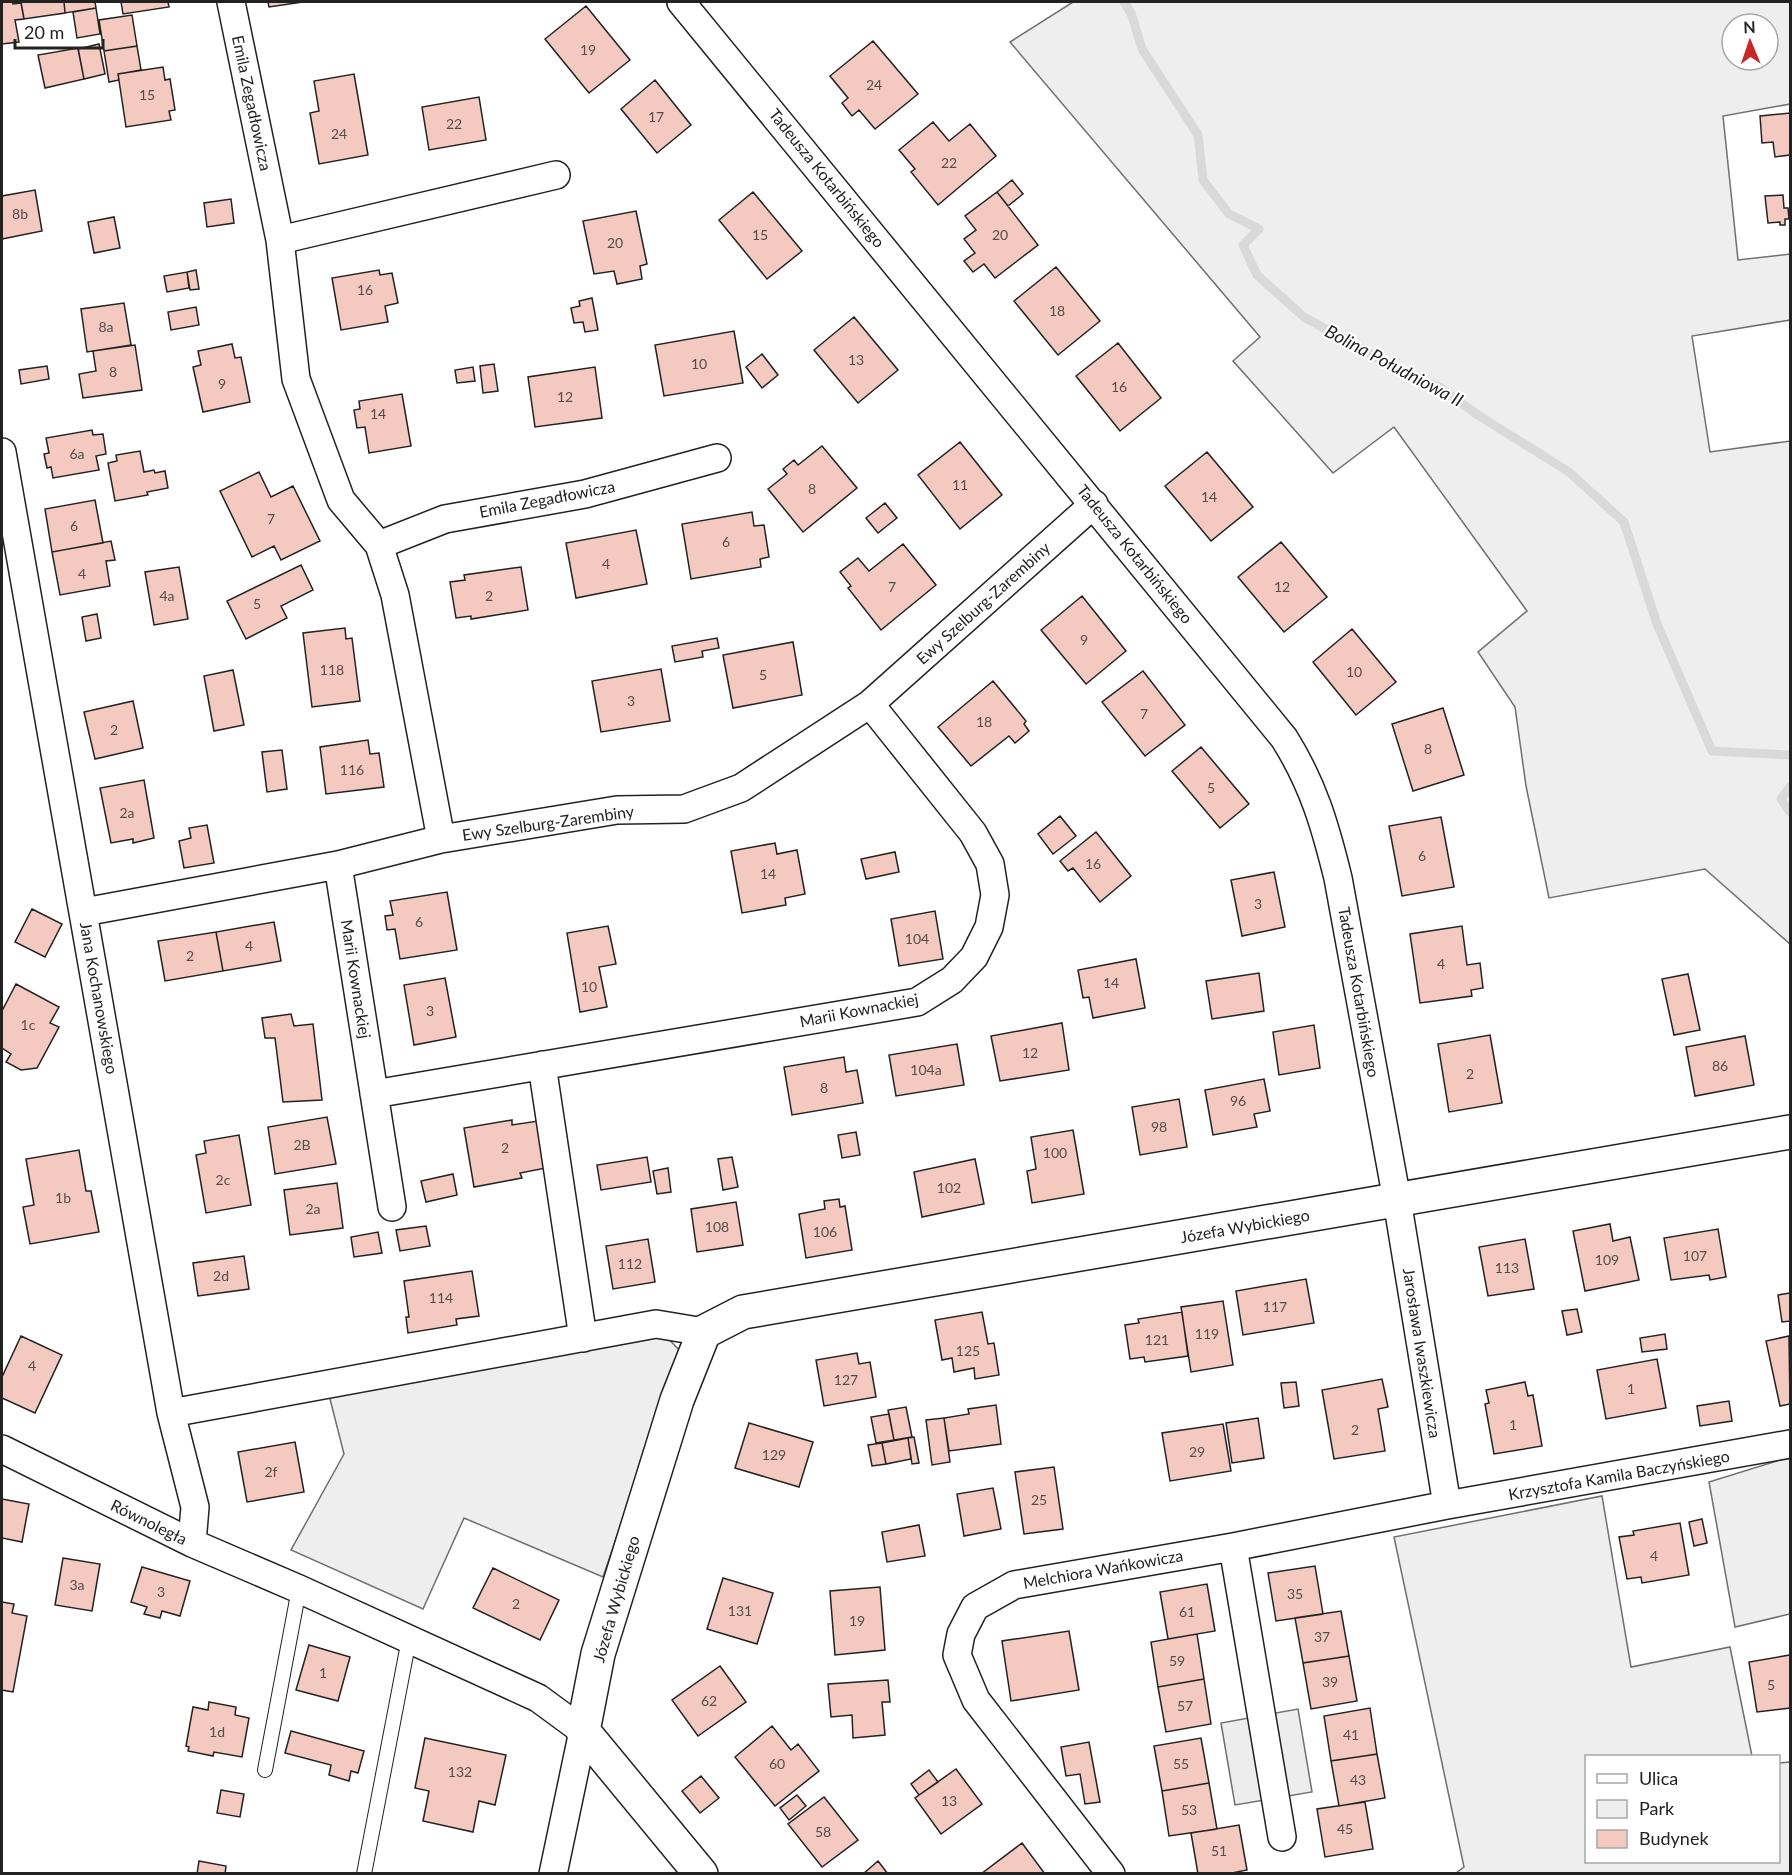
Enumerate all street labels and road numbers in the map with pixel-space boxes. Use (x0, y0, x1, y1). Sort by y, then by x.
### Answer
street label: Emila Zegadłowicza (229, 33, 276, 172)
street label: Tadeusza Kotarbińskiego (766, 105, 889, 251)
street label: Emila Zegadłowicza (477, 476, 616, 521)
street label: Tadeusza Kotarbińskiego (1074, 481, 1197, 627)
street label: Ewy Szelburg-Zarembiny (912, 537, 1054, 668)
street label: Ewy Szelburg-Zarembiny (461, 801, 636, 844)
street label: Tadeusza Kotarbińskiego (1335, 905, 1384, 1079)
street label: Marii Kownackiej (338, 918, 375, 1040)
street label: Jana Kochanowskiego (77, 920, 122, 1075)
street label: Marii Kownackiej (798, 989, 920, 1030)
street label: Józefa Wybickiego (1179, 1205, 1311, 1246)
street label: Jarosława Iwaszkiewicza (1400, 1267, 1445, 1439)
street label: Krzysztofa Kamila Baczyńskiego (1507, 1446, 1731, 1503)
street label: Równoległa (108, 1495, 190, 1548)
street label: Józefa Wybickiego (588, 1533, 643, 1664)
street label: Melchiora Wańkowicza (1021, 1545, 1184, 1592)

